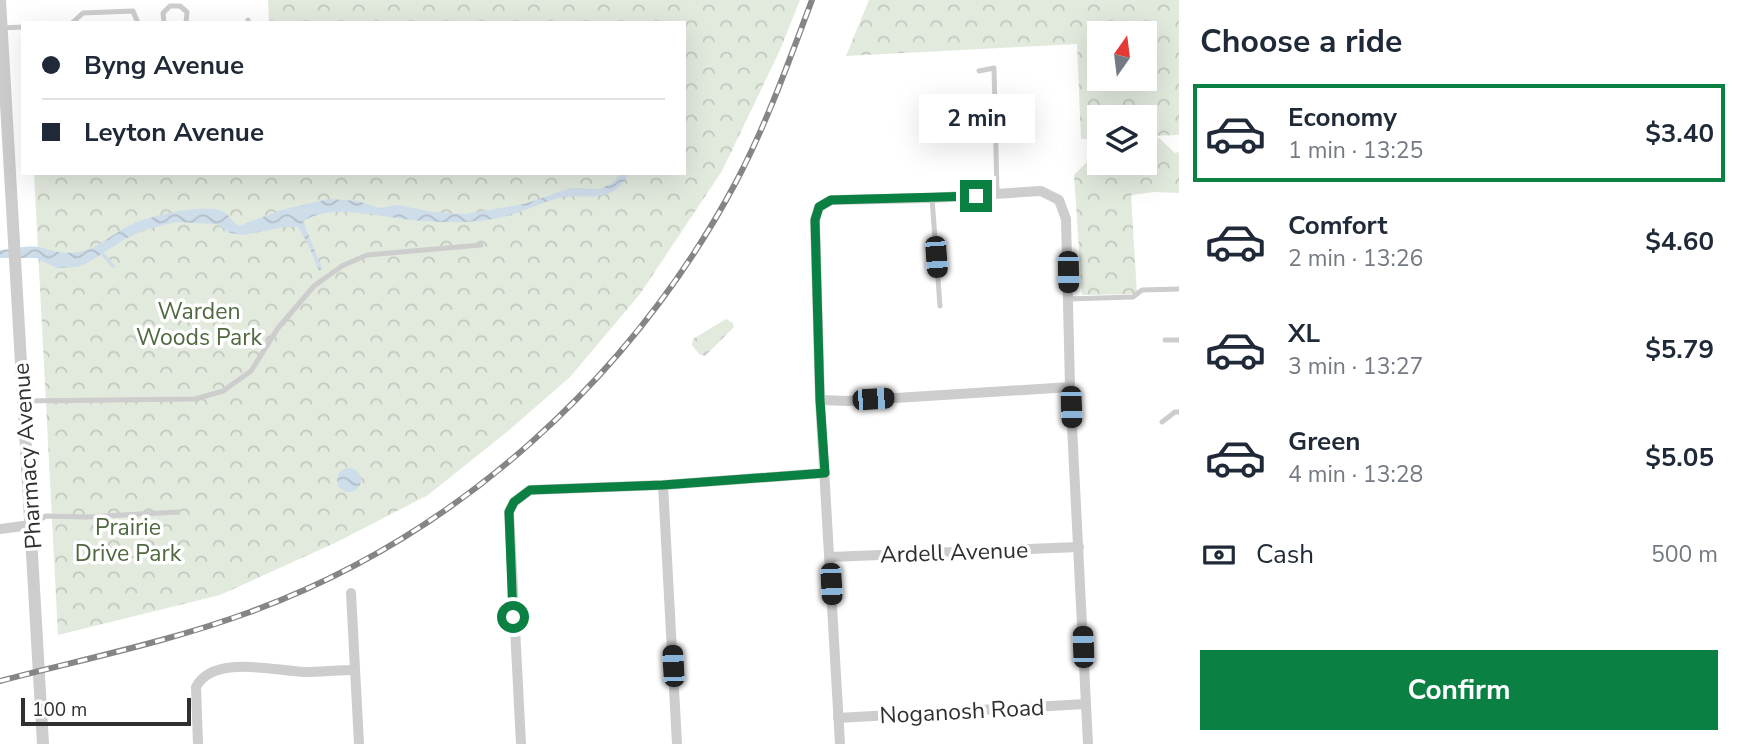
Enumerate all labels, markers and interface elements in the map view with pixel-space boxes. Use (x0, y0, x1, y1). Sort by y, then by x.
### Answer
text: Choose a ride (1200, 20, 1402, 63)
north arrow (1087, 21, 1157, 91)
map controls (1087, 21, 1157, 175)
text: Byng Avenue (84, 48, 244, 83)
callout: 2 min (918, 94, 1034, 144)
text: Economy (1288, 100, 1397, 135)
icon: car (1204, 102, 1267, 165)
text: 2 min (947, 103, 1007, 134)
button: layers (1087, 105, 1157, 175)
text: Leyton Avenue (84, 115, 264, 150)
text: $3.40 (1645, 116, 1714, 151)
text: 1 min · 13:25 (1288, 135, 1423, 166)
route end (960, 180, 992, 212)
text: Comfort (1288, 208, 1388, 243)
icon: car (1204, 210, 1267, 273)
text: $4.60 (1645, 224, 1714, 259)
car (925, 235, 948, 279)
text: 2 min · 13:26 (1288, 243, 1423, 274)
car (1058, 251, 1079, 293)
park label: Warden Woods Park (136, 296, 262, 353)
text: XL (1288, 316, 1320, 351)
icon: car (1204, 318, 1267, 381)
text: $5.79 (1645, 332, 1714, 367)
text: 3 min · 13:27 (1288, 351, 1423, 382)
street label: Pharmacy Avenue (6, 362, 49, 550)
car (1060, 386, 1083, 428)
car (852, 387, 895, 411)
text: Green (1288, 424, 1361, 459)
icon: car (1204, 426, 1267, 489)
text: $5.05 (1645, 440, 1714, 475)
text: 4 min · 13:28 (1288, 459, 1423, 490)
park label: Prairie Drive Park (75, 512, 182, 569)
street label: Ardell Avenue (879, 534, 1029, 571)
icon: cash (1200, 536, 1238, 574)
text: Cash (1256, 537, 1314, 572)
text: 500 m (1651, 539, 1718, 570)
car (820, 562, 843, 606)
route start (497, 601, 529, 633)
car (1072, 626, 1095, 668)
car (662, 644, 685, 688)
button: Confirm (1200, 650, 1718, 730)
street label: Noganosh Road (879, 692, 1045, 731)
scale bar (21, 695, 191, 727)
text: 100 m (32, 697, 87, 723)

